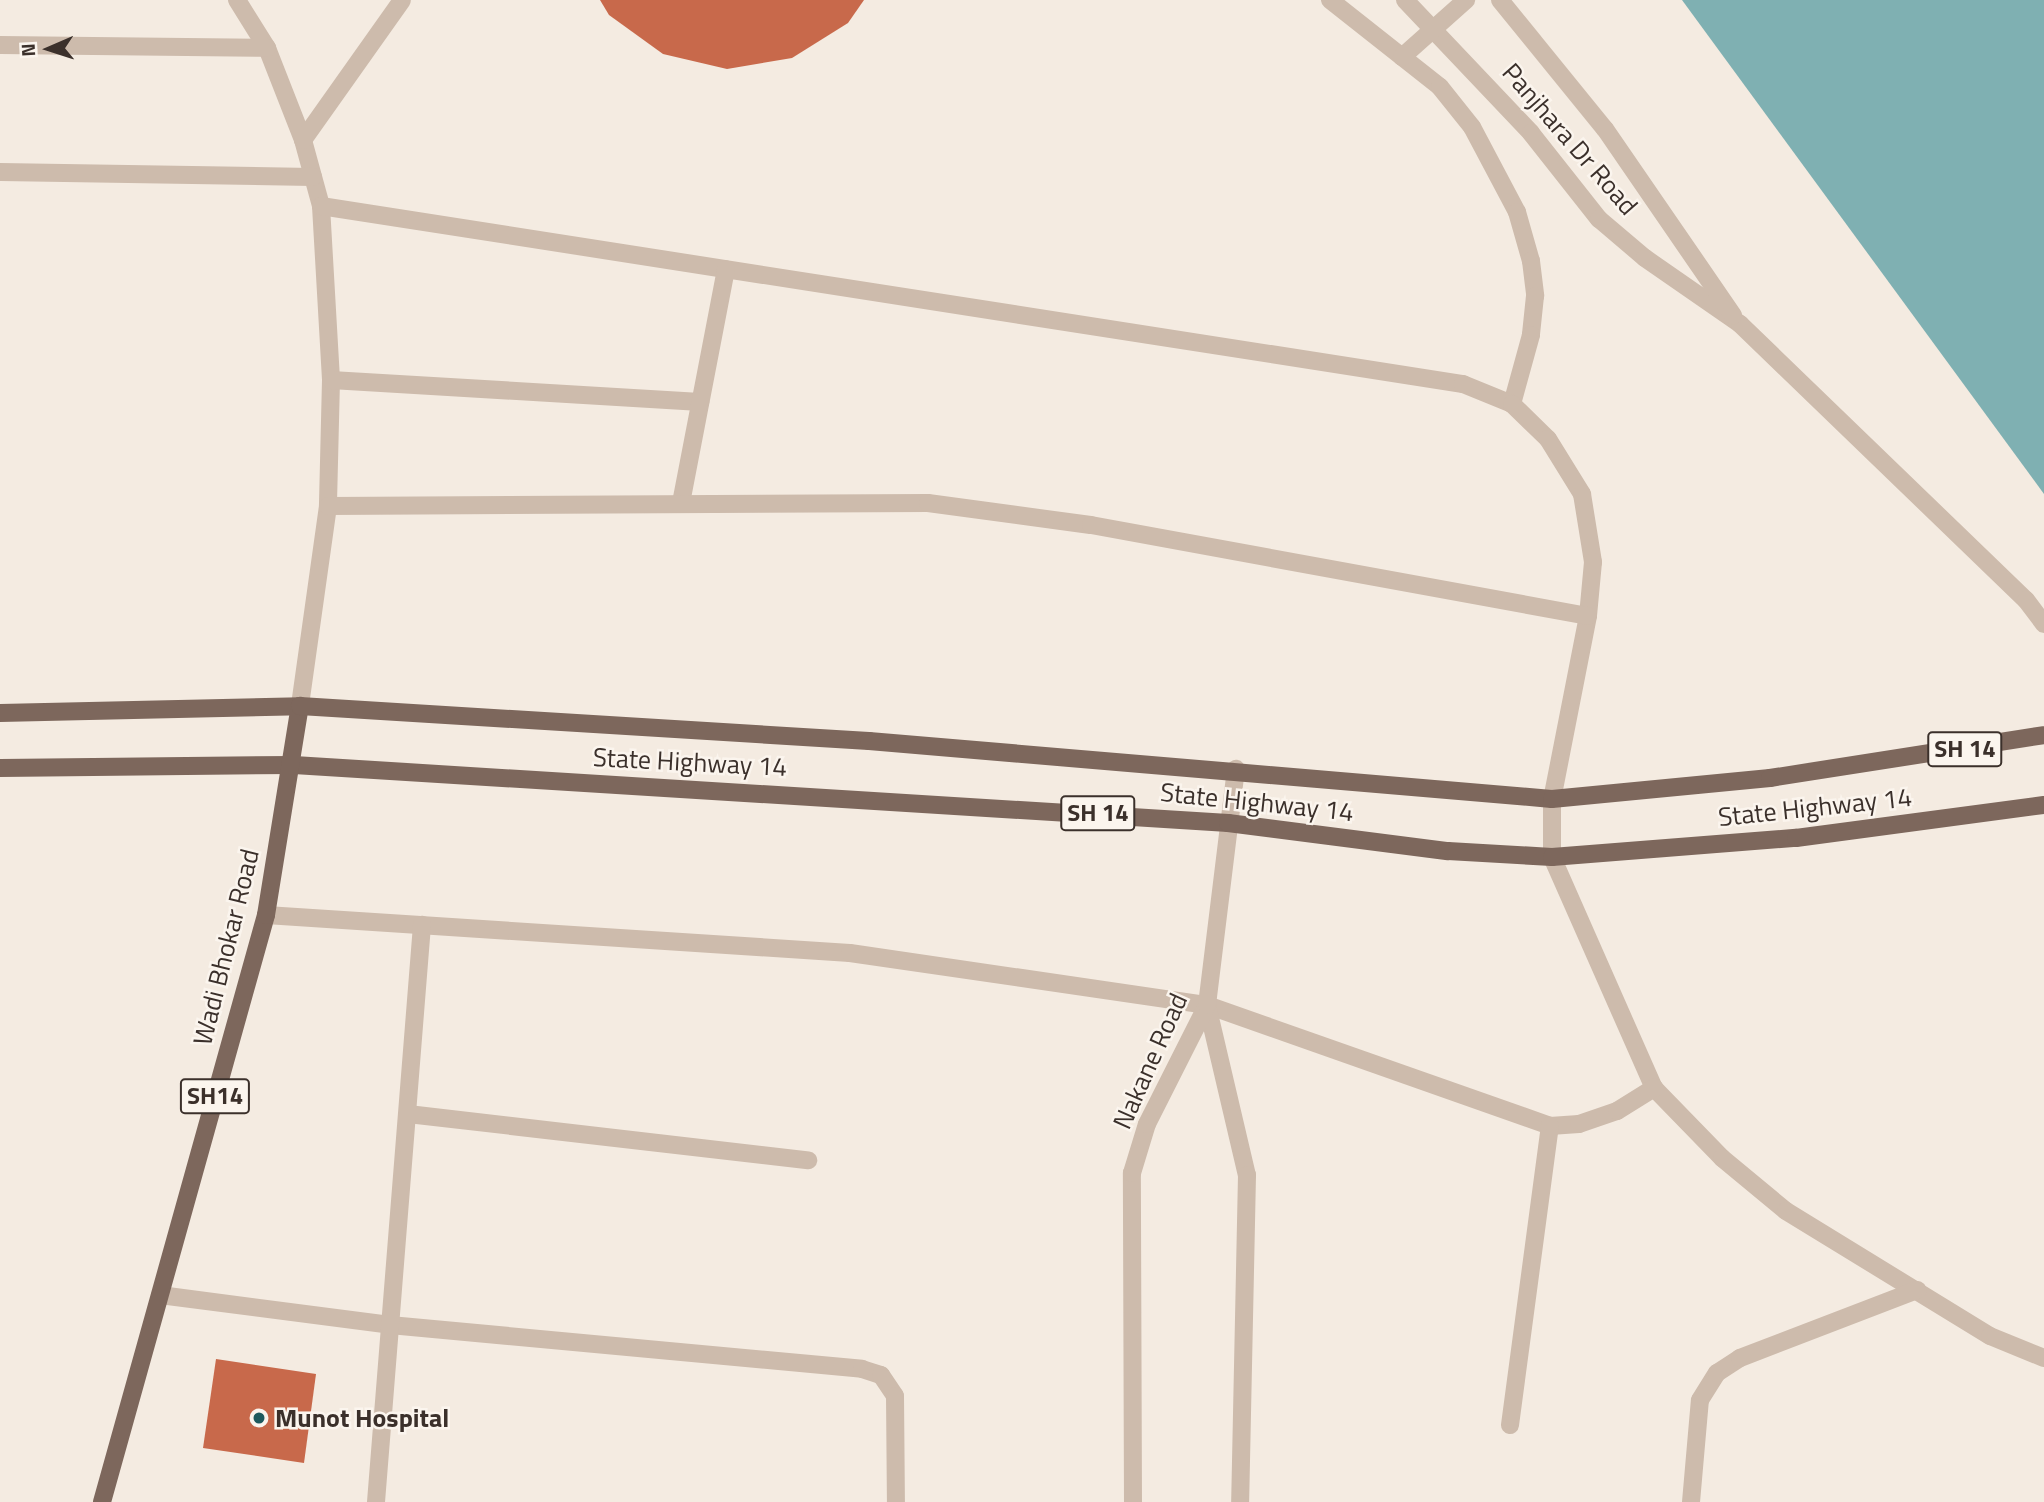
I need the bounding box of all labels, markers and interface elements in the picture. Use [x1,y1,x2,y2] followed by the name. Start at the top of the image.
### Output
[14,14,84,84] north arrow
[13,43,42,57] text: N
[1496,57,1644,221] street label: Panjhara Dr Road
[1926,728,2004,770] road number: SH 14
[592,741,788,783] street label: State Highway 14
[1159,776,1355,828] street label: State Highway 14
[1717,781,1913,833] street label: State Highway 14
[1060,792,1136,834] road number: SH 14
[187,846,265,1048] street label: Wadi Bhokar Road
[1106,988,1194,1134] street label: Nakane Road
[178,1076,252,1116] road number: SH14
[275,1402,449,1434] place label: Munot Hospital
[249,1408,269,1428] marker: Munot Hospital

